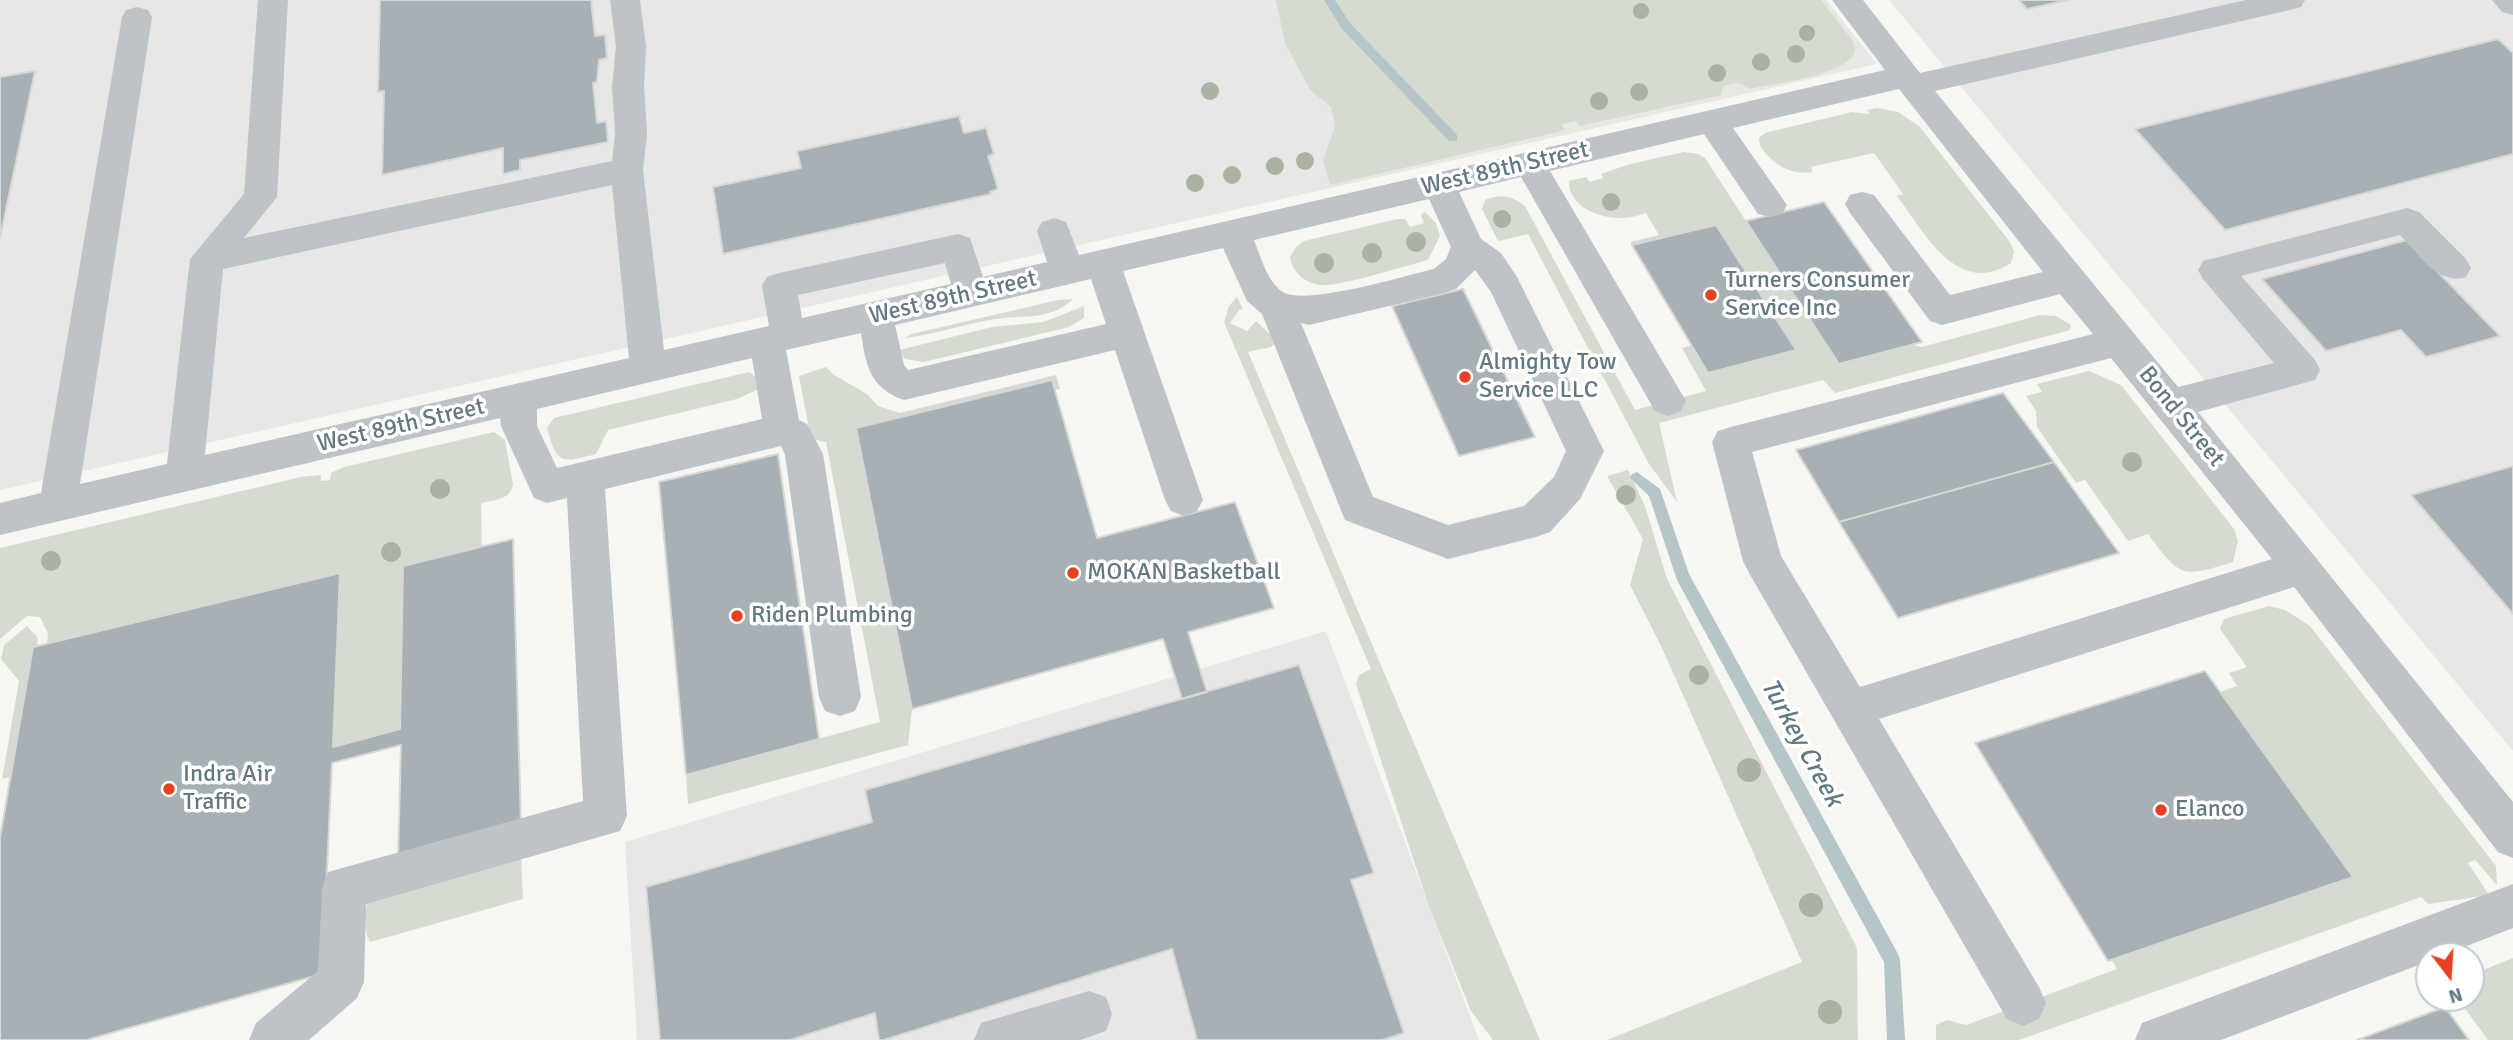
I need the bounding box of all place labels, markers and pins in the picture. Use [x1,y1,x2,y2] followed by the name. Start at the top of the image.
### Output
[1725,267,1910,323] place label: Turners Consumer Service Inc
[1703,287,1719,303] marker: Turners Consumer Service Inc
[1479,349,1616,405] place label: Almighty Tow Service LLC
[1457,369,1473,385] marker: Almighty Tow Service LLC
[1087,559,1281,587] place label: MOKAN Basketball
[1065,565,1081,581] marker: MOKAN Basketball
[751,602,913,630] place label: Riden Plumbing
[729,608,745,624] marker: Riden Plumbing
[183,761,272,817] place label: Indra Air Traffic
[161,781,177,797] marker: Indra Air Traffic
[2175,796,2245,824] place label: Elanco
[2153,802,2169,818] marker: Elanco

